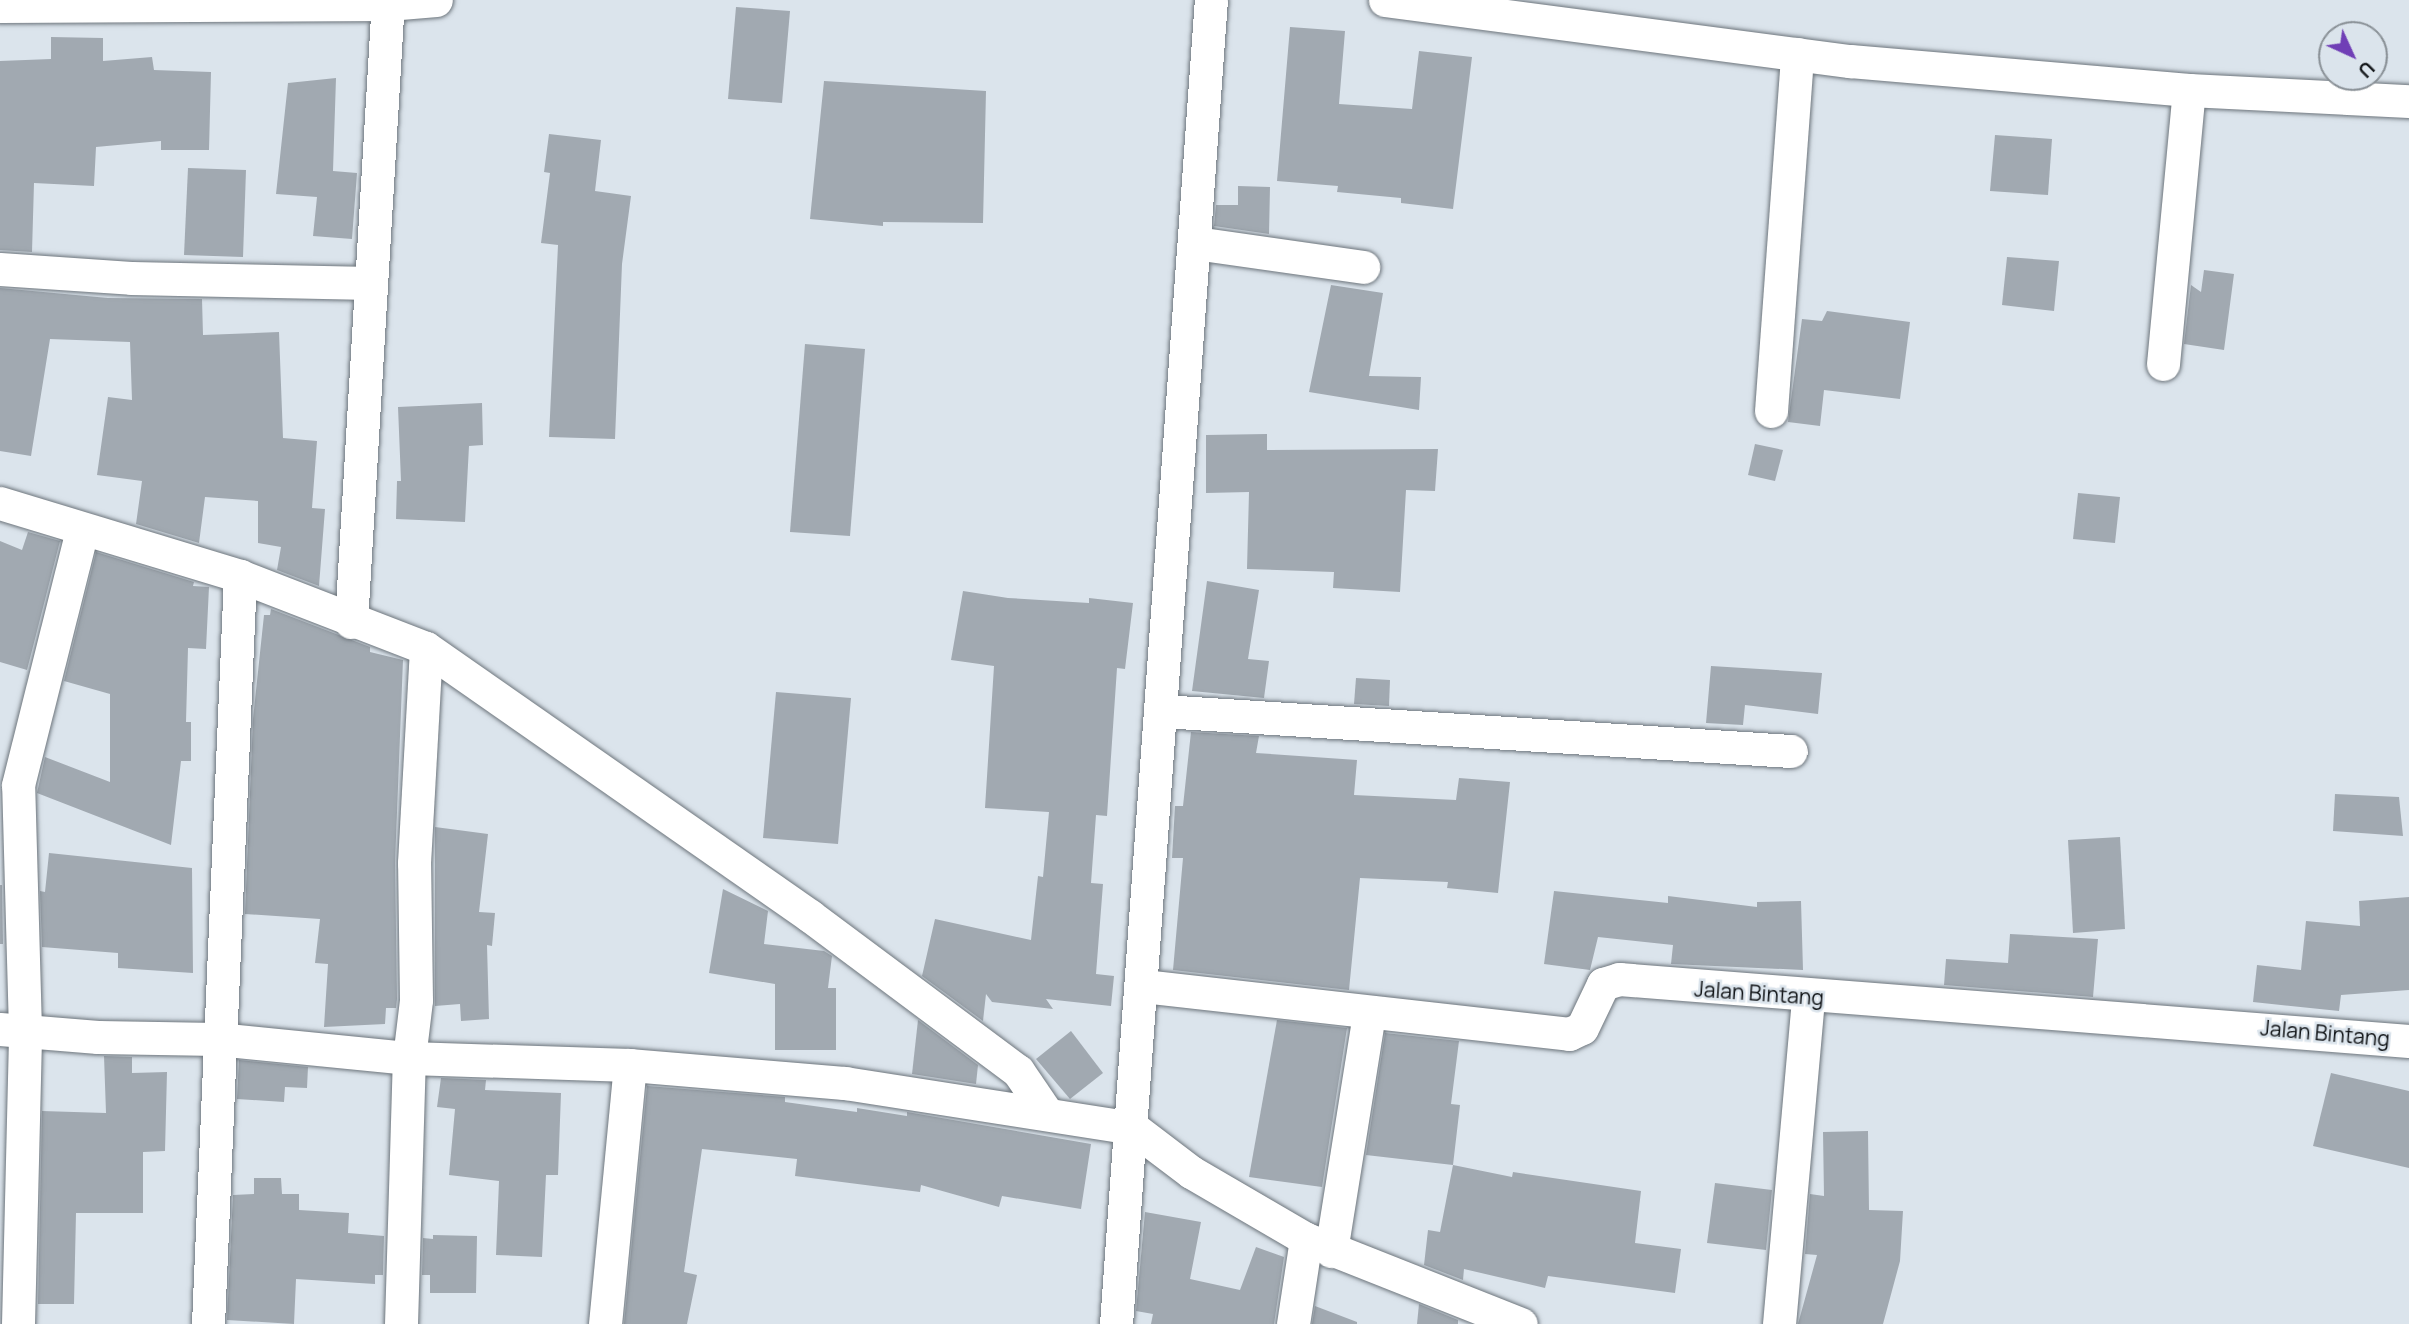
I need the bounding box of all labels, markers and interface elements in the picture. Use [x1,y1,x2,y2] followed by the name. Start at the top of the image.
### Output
[2318,21,2388,91] north arrow
[2352,55,2380,83] text: U
[1693,976,1825,1010] street label: Jalan Bintang
[2259,1015,2391,1051] street label: Jalan Bintang

